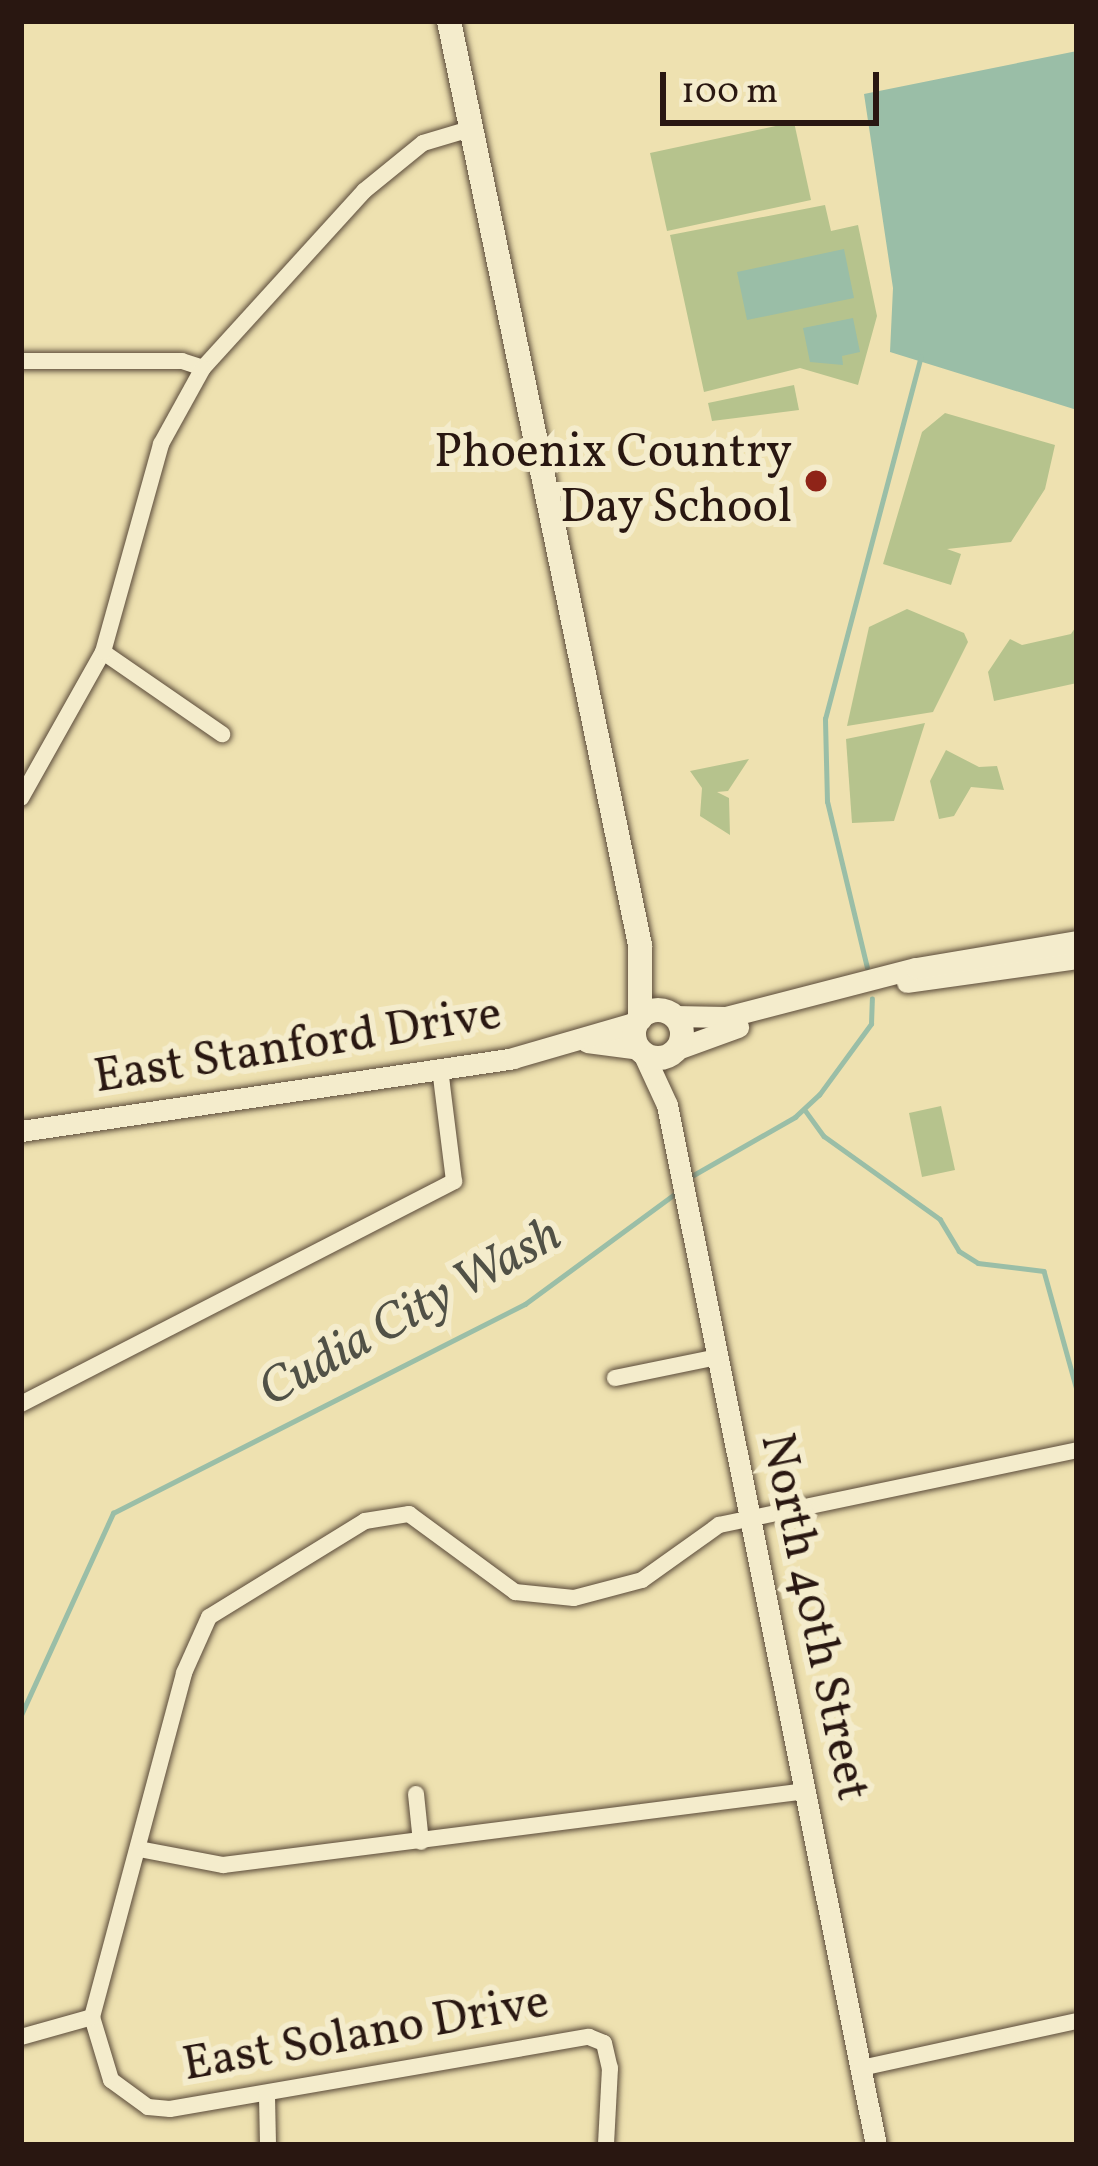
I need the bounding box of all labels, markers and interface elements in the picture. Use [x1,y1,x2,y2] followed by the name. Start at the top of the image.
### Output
[666,48,885,122] scale bar
[681,68,778,118] text: 100 m
[434,424,792,537] place label: Phoenix Country Day School
[803,468,829,494] marker: Phoenix Country Day School
[90,986,506,1108] street label: East Stanford Drive
[249,1206,573,1422] water label: Cudia City Wash
[746,1428,880,1806] street label: North 40th Street
[179,1974,553,2096] street label: East Solano Drive

